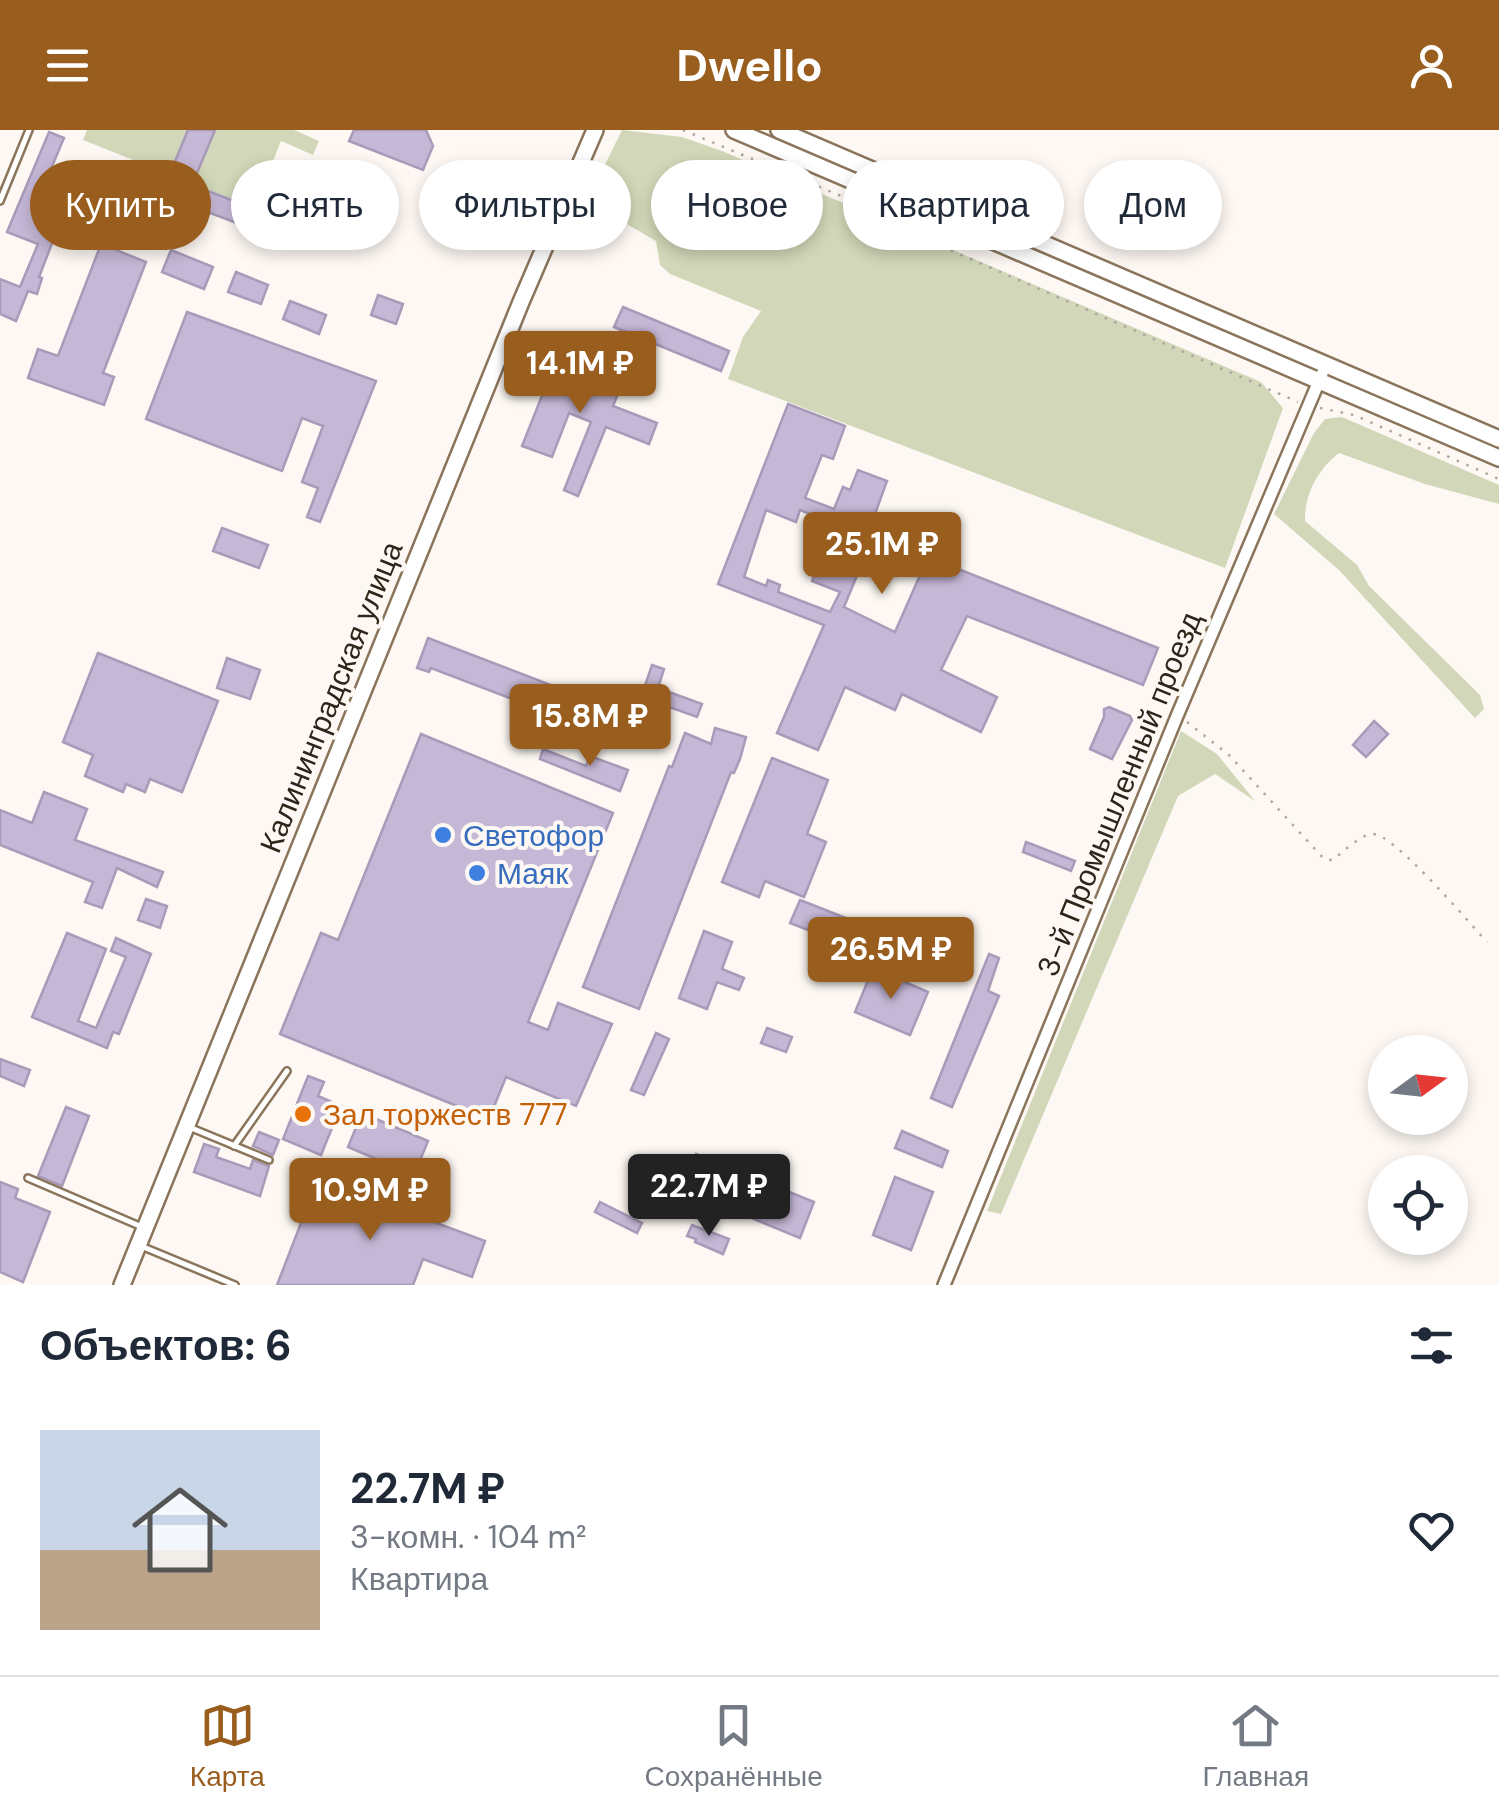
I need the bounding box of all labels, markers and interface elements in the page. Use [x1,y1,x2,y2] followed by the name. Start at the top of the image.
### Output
[676,36,823,95] text: Dwello
[40,38,95,93] icon: menu
[1404,38,1459,93] icon: person
[30,160,211,250] chip: Купить
[231,160,399,250] chip: Снять
[419,160,631,250] chip: Фильтры
[651,160,823,250] chip: Новое
[843,160,1064,250] chip: Квартира
[1084,160,1222,250] chip: Дом
[488,331,672,416] pin: 14.1M ₽
[526,342,634,384] text: 14.1M ₽
[790,512,974,597] pin: 25.1M ₽
[825,523,939,565] text: 25.1M ₽
[251,535,411,858] street label: Калининградская улица
[1028,606,1210,982] street label: 3-й Промышленный проезд
[498,684,682,769] pin: 15.8M ₽
[532,695,648,737] text: 15.8M ₽
[463,816,604,855] place label: Светофор
[432,824,454,846] marker: Светофор
[497,854,569,893] place label: Маяк
[466,862,488,884] marker: Маяк
[799,917,983,1002] pin: 26.5M ₽
[830,928,952,970] text: 26.5M ₽
[1368,1035,1468,1135] north arrow
[1368,1035,1468,1255] map controls
[323,1095,568,1134] place label: Зал торжеств 777
[292,1103,314,1125] marker: Зал торжеств 777
[617,1154,801,1239] pin: 22.7M ₽
[1368,1155,1468,1255] button: locate
[278,1158,462,1243] pin: 10.9M ₽
[650,1165,768,1207] text: 22.7M ₽
[311,1169,429,1211] text: 10.9M ₽
[40,1318,292,1373] text: Объектов: 6
[1404,1318,1459,1373] icon: filters
[350,1461,505,1516] text: 22.7M ₽
[120,1470,240,1590] icon: home
[1404,1503,1459,1558] icon: heart
[350,1516,587,1558] text: 3-комн. · 104 m²
[350,1558,488,1600] text: Квартира
[190,1698,265,1795] tab: Карта
[645,1698,823,1795] tab: Сохранённые
[1203,1698,1309,1795] tab: Главная

